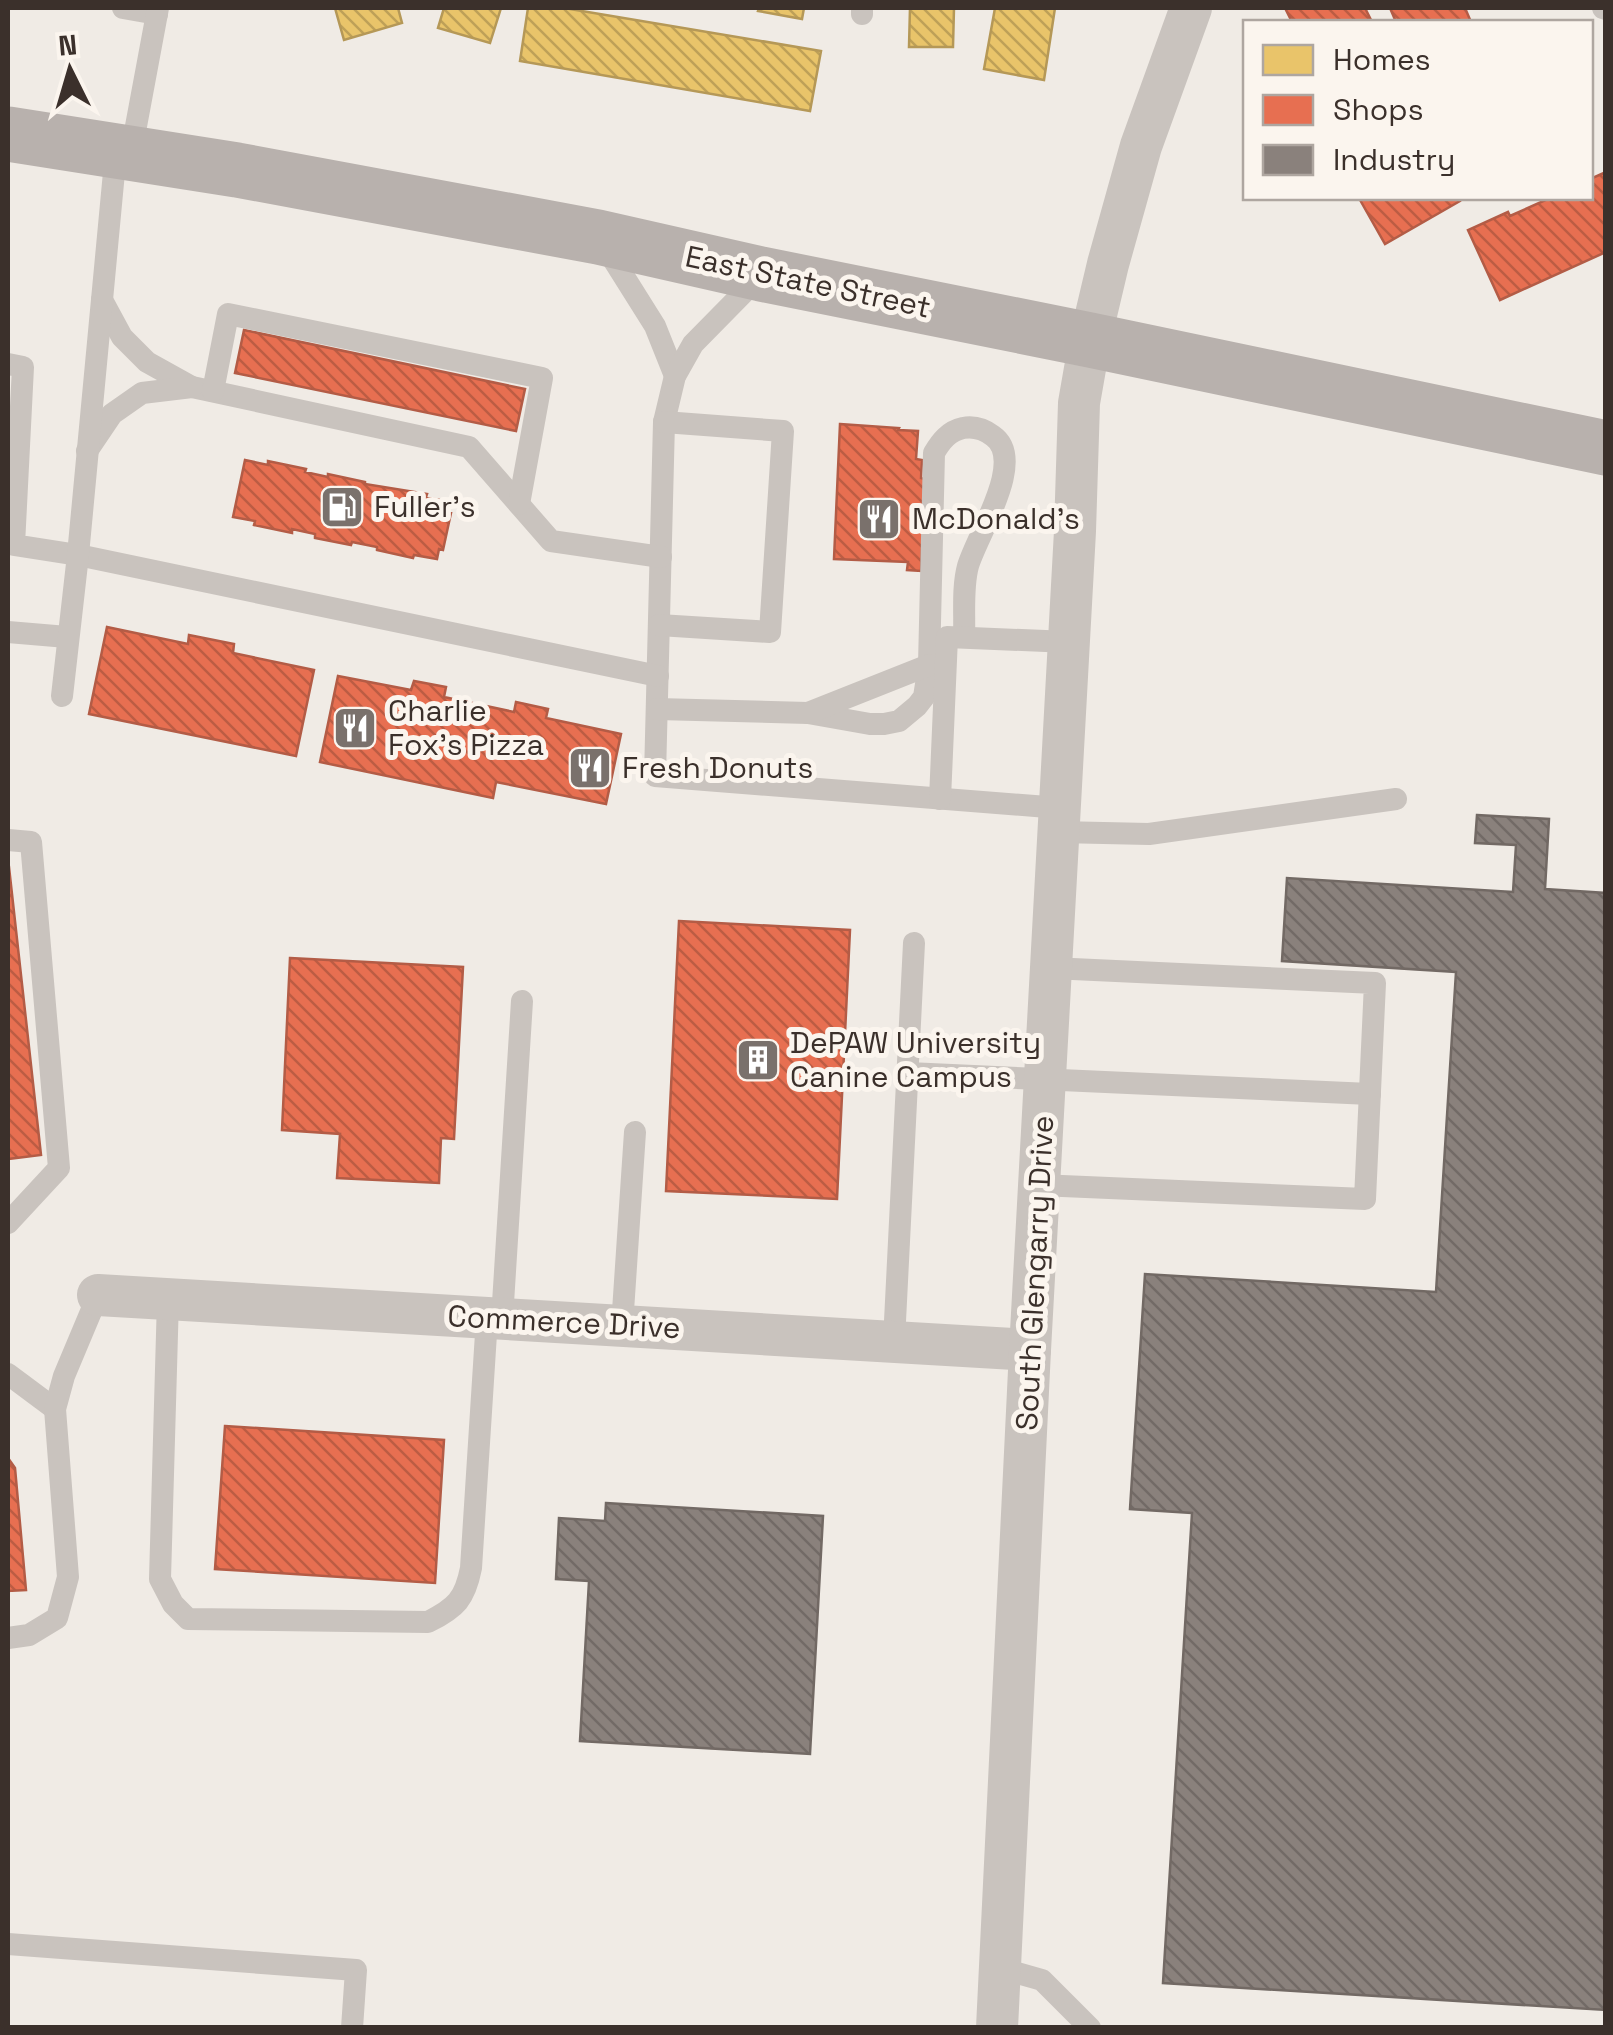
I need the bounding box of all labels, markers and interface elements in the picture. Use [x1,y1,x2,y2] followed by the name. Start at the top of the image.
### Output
[20,20,120,120] north arrow
[1243,20,1593,200] legend
[57,26,79,64] text: N
[1333,40,1431,79] text: Homes
[1333,90,1423,129] text: Shops
[1333,140,1455,179] text: Industry
[682,236,934,327] street label: East State Street
[319,484,365,530] fuel station icon: Fuller's
[374,487,476,526] place label: Fuller's
[856,496,902,542] restaurant icon: McDonald's
[912,499,1080,538] place label: McDonald's
[388,691,544,764] place label: Charlie Fox's Pizza
[332,705,378,751] restaurant icon: Charlie Fox's Pizza
[567,745,613,791] restaurant icon: Fresh Donuts
[622,748,813,787] place label: Fresh Donuts
[790,1023,1041,1096] place label: DePAW University Canine Campus
[735,1037,781,1083] building icon: DePAW University Canine Campus
[1007,1114,1062,1432] street label: South Glengarry Drive
[447,1296,681,1347] street label: Commerce Drive

